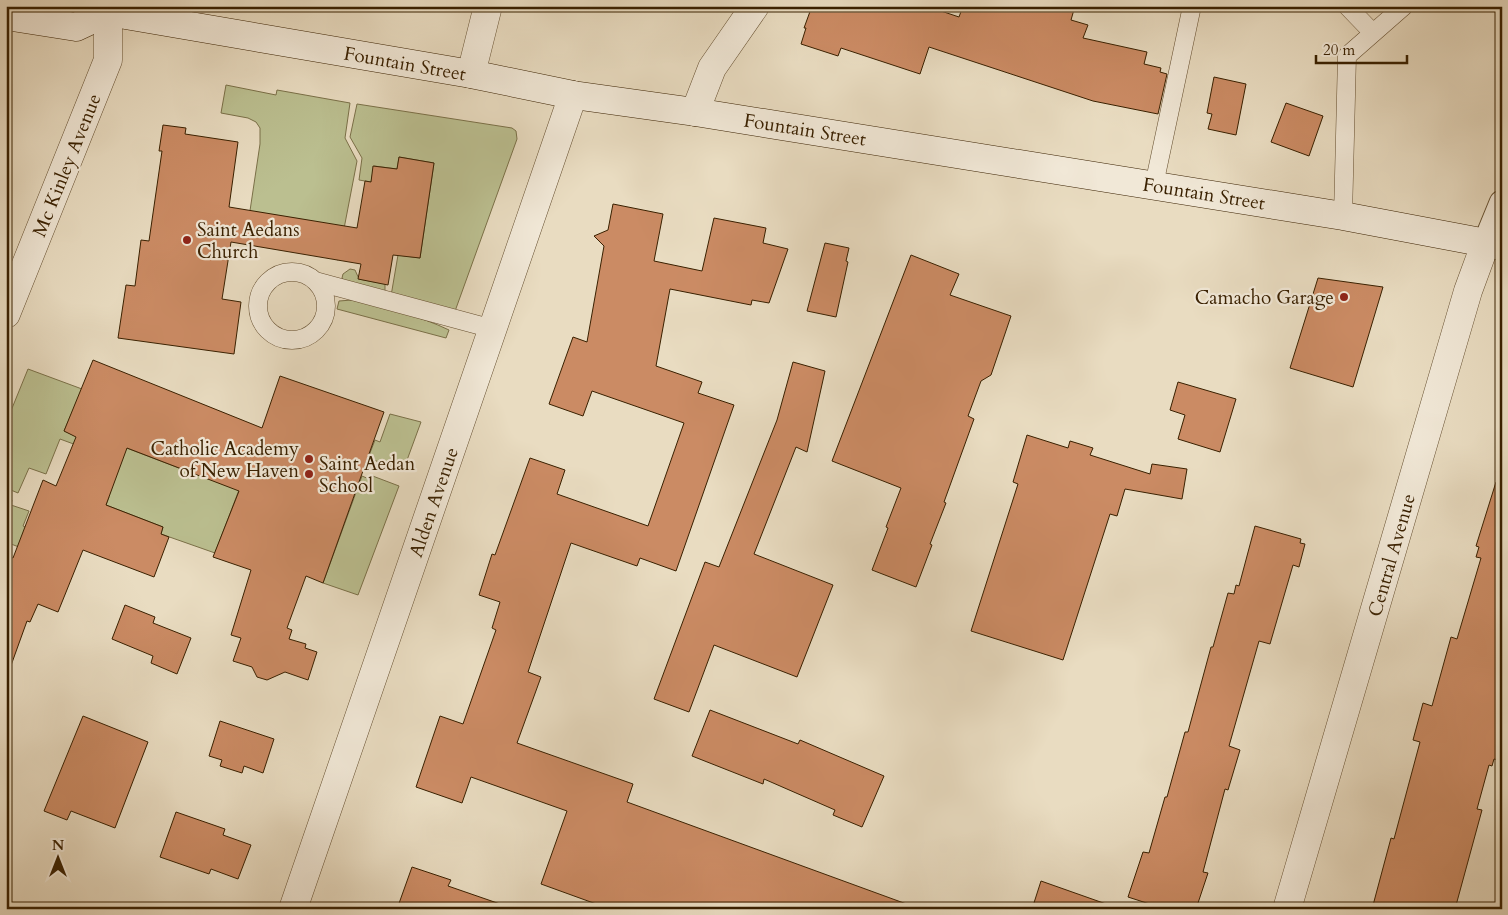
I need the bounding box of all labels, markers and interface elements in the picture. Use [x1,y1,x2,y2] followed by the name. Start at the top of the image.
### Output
[1316,32,1407,64] scale bar
[342,40,468,88] street label: Fountain Street
[1323,40,1355,60] text: 20 m
[26,90,107,241] street label: Mc Kinley Avenue
[742,107,868,152] street label: Fountain Street
[1141,171,1267,216] street label: Fountain Street
[197,217,300,265] place label: Saint Aedans Church
[181,234,193,246] marker: Saint Aedans Church
[1195,285,1334,311] place label: Camacho Garage
[1338,291,1350,303] marker: Camacho Garage
[150,436,299,484] place label: Catholic Academy of New Haven
[403,444,465,561] street label: Alden Avenue
[319,451,415,499] place label: Saint Aedan School
[303,453,315,465] marker: Catholic Academy of New Haven
[303,468,315,480] marker: Saint Aedan School
[1362,491,1422,620] street label: Central Avenue
[32,832,82,882] north arrow
[52,836,64,855] text: N

